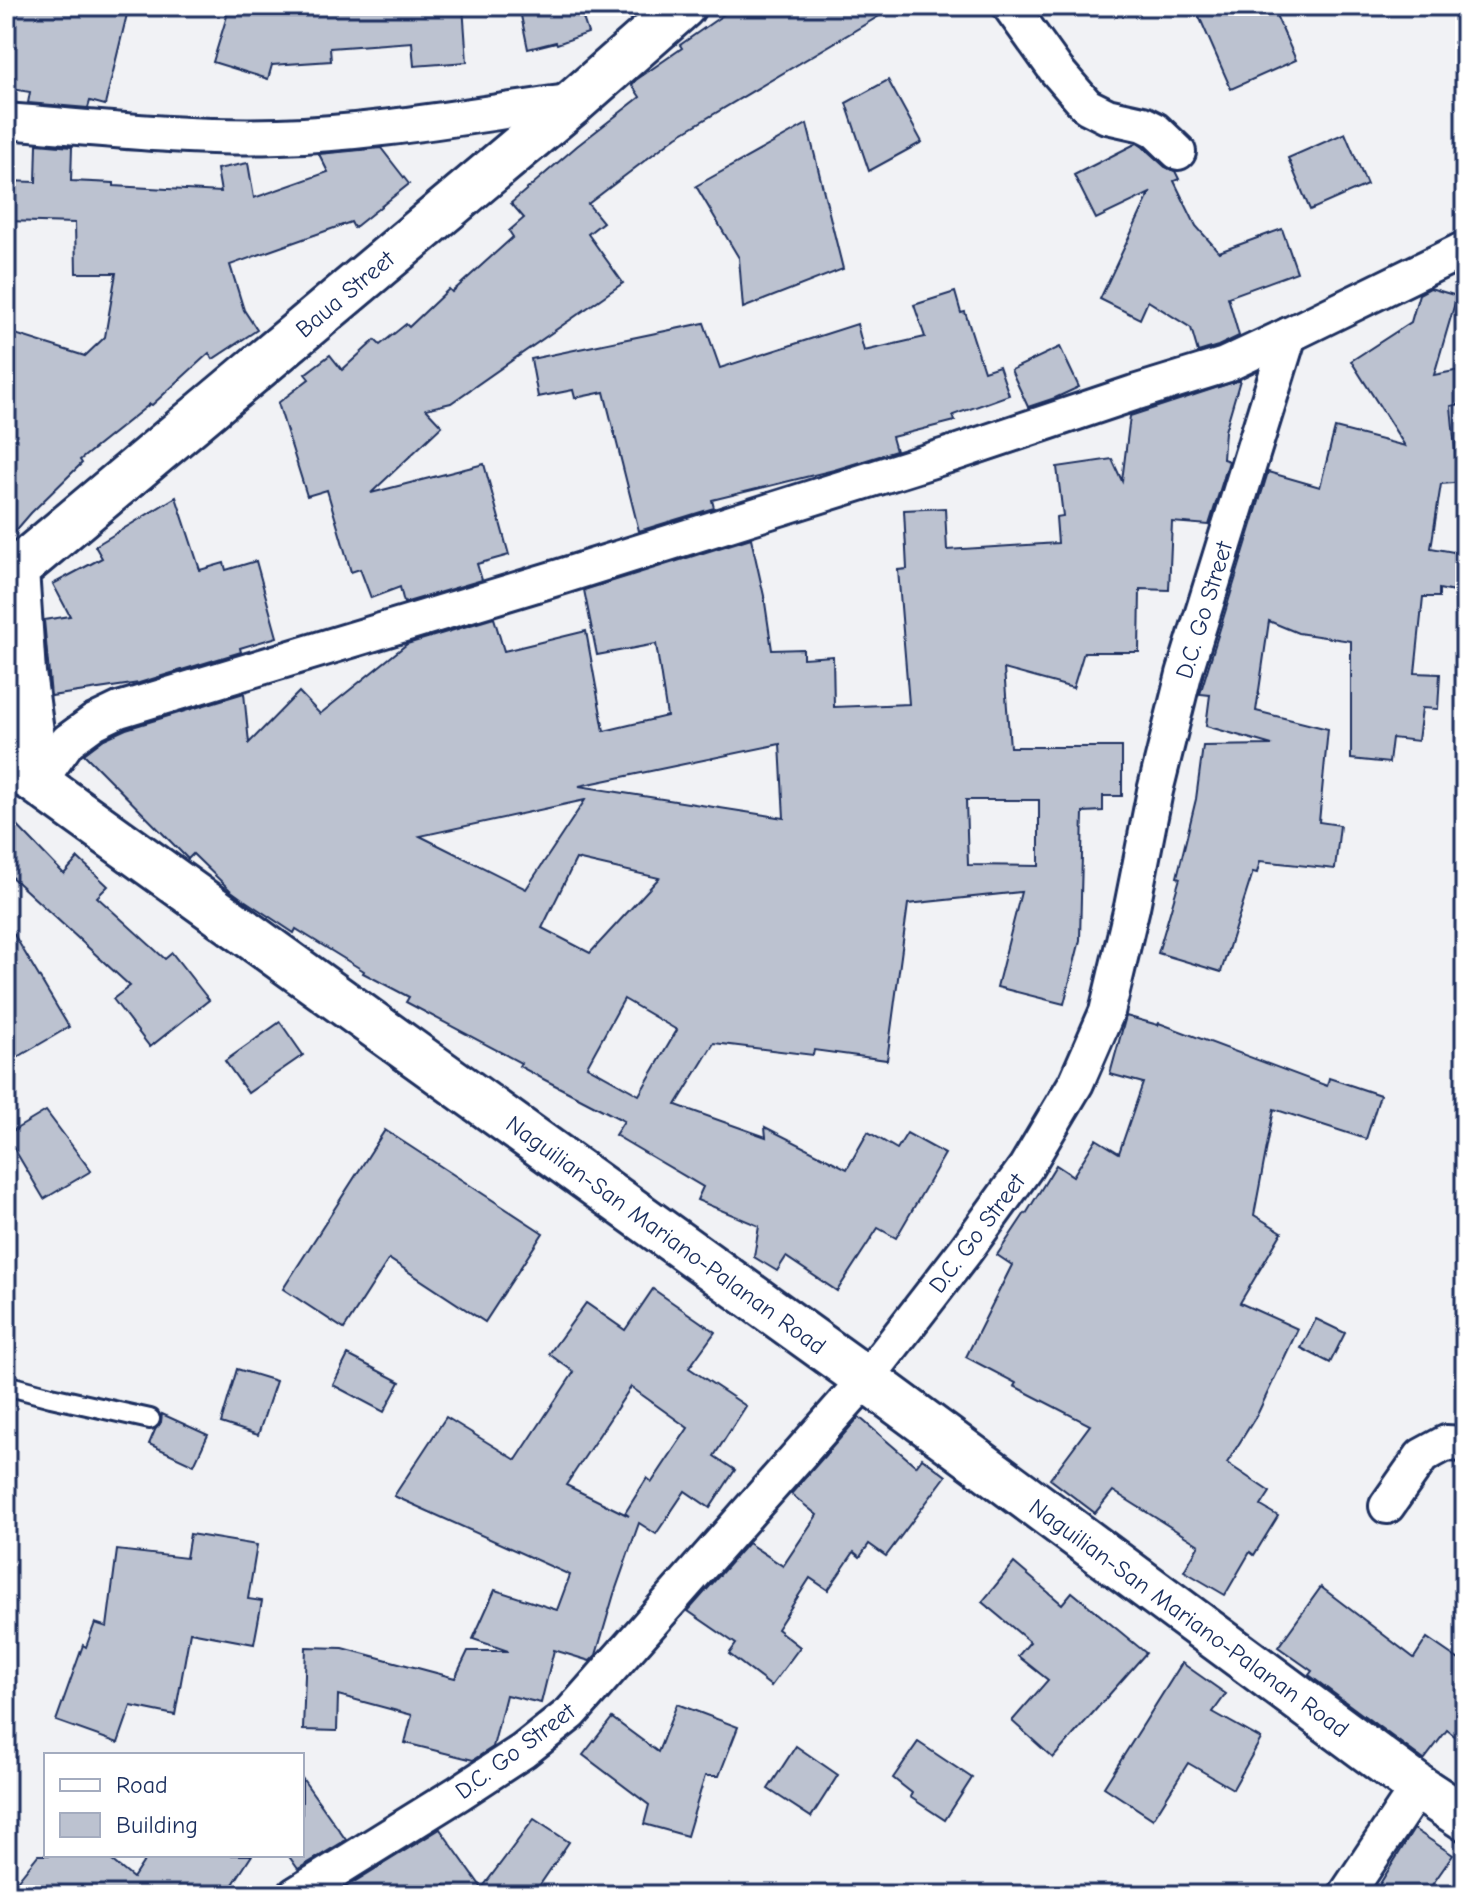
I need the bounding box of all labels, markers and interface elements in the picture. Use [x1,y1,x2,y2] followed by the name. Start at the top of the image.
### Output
[290,244,401,343] street label: Baua Street
[1170,537,1239,682] street label: D.C. Go Street
[501,1110,831,1360] street label: Naguilian-San Mariano-Palanan Road
[923,1167,1032,1298] street label: D.C. Go Street
[1024,1493,1354,1743] street label: Naguilian-San Mariano-Palanan Road
[450,1696,581,1805] street label: D.C. Go Street
[44,1753,304,1857] legend
[116,1771,168,1799] text: Road
[116,1811,198,1839] text: Building

